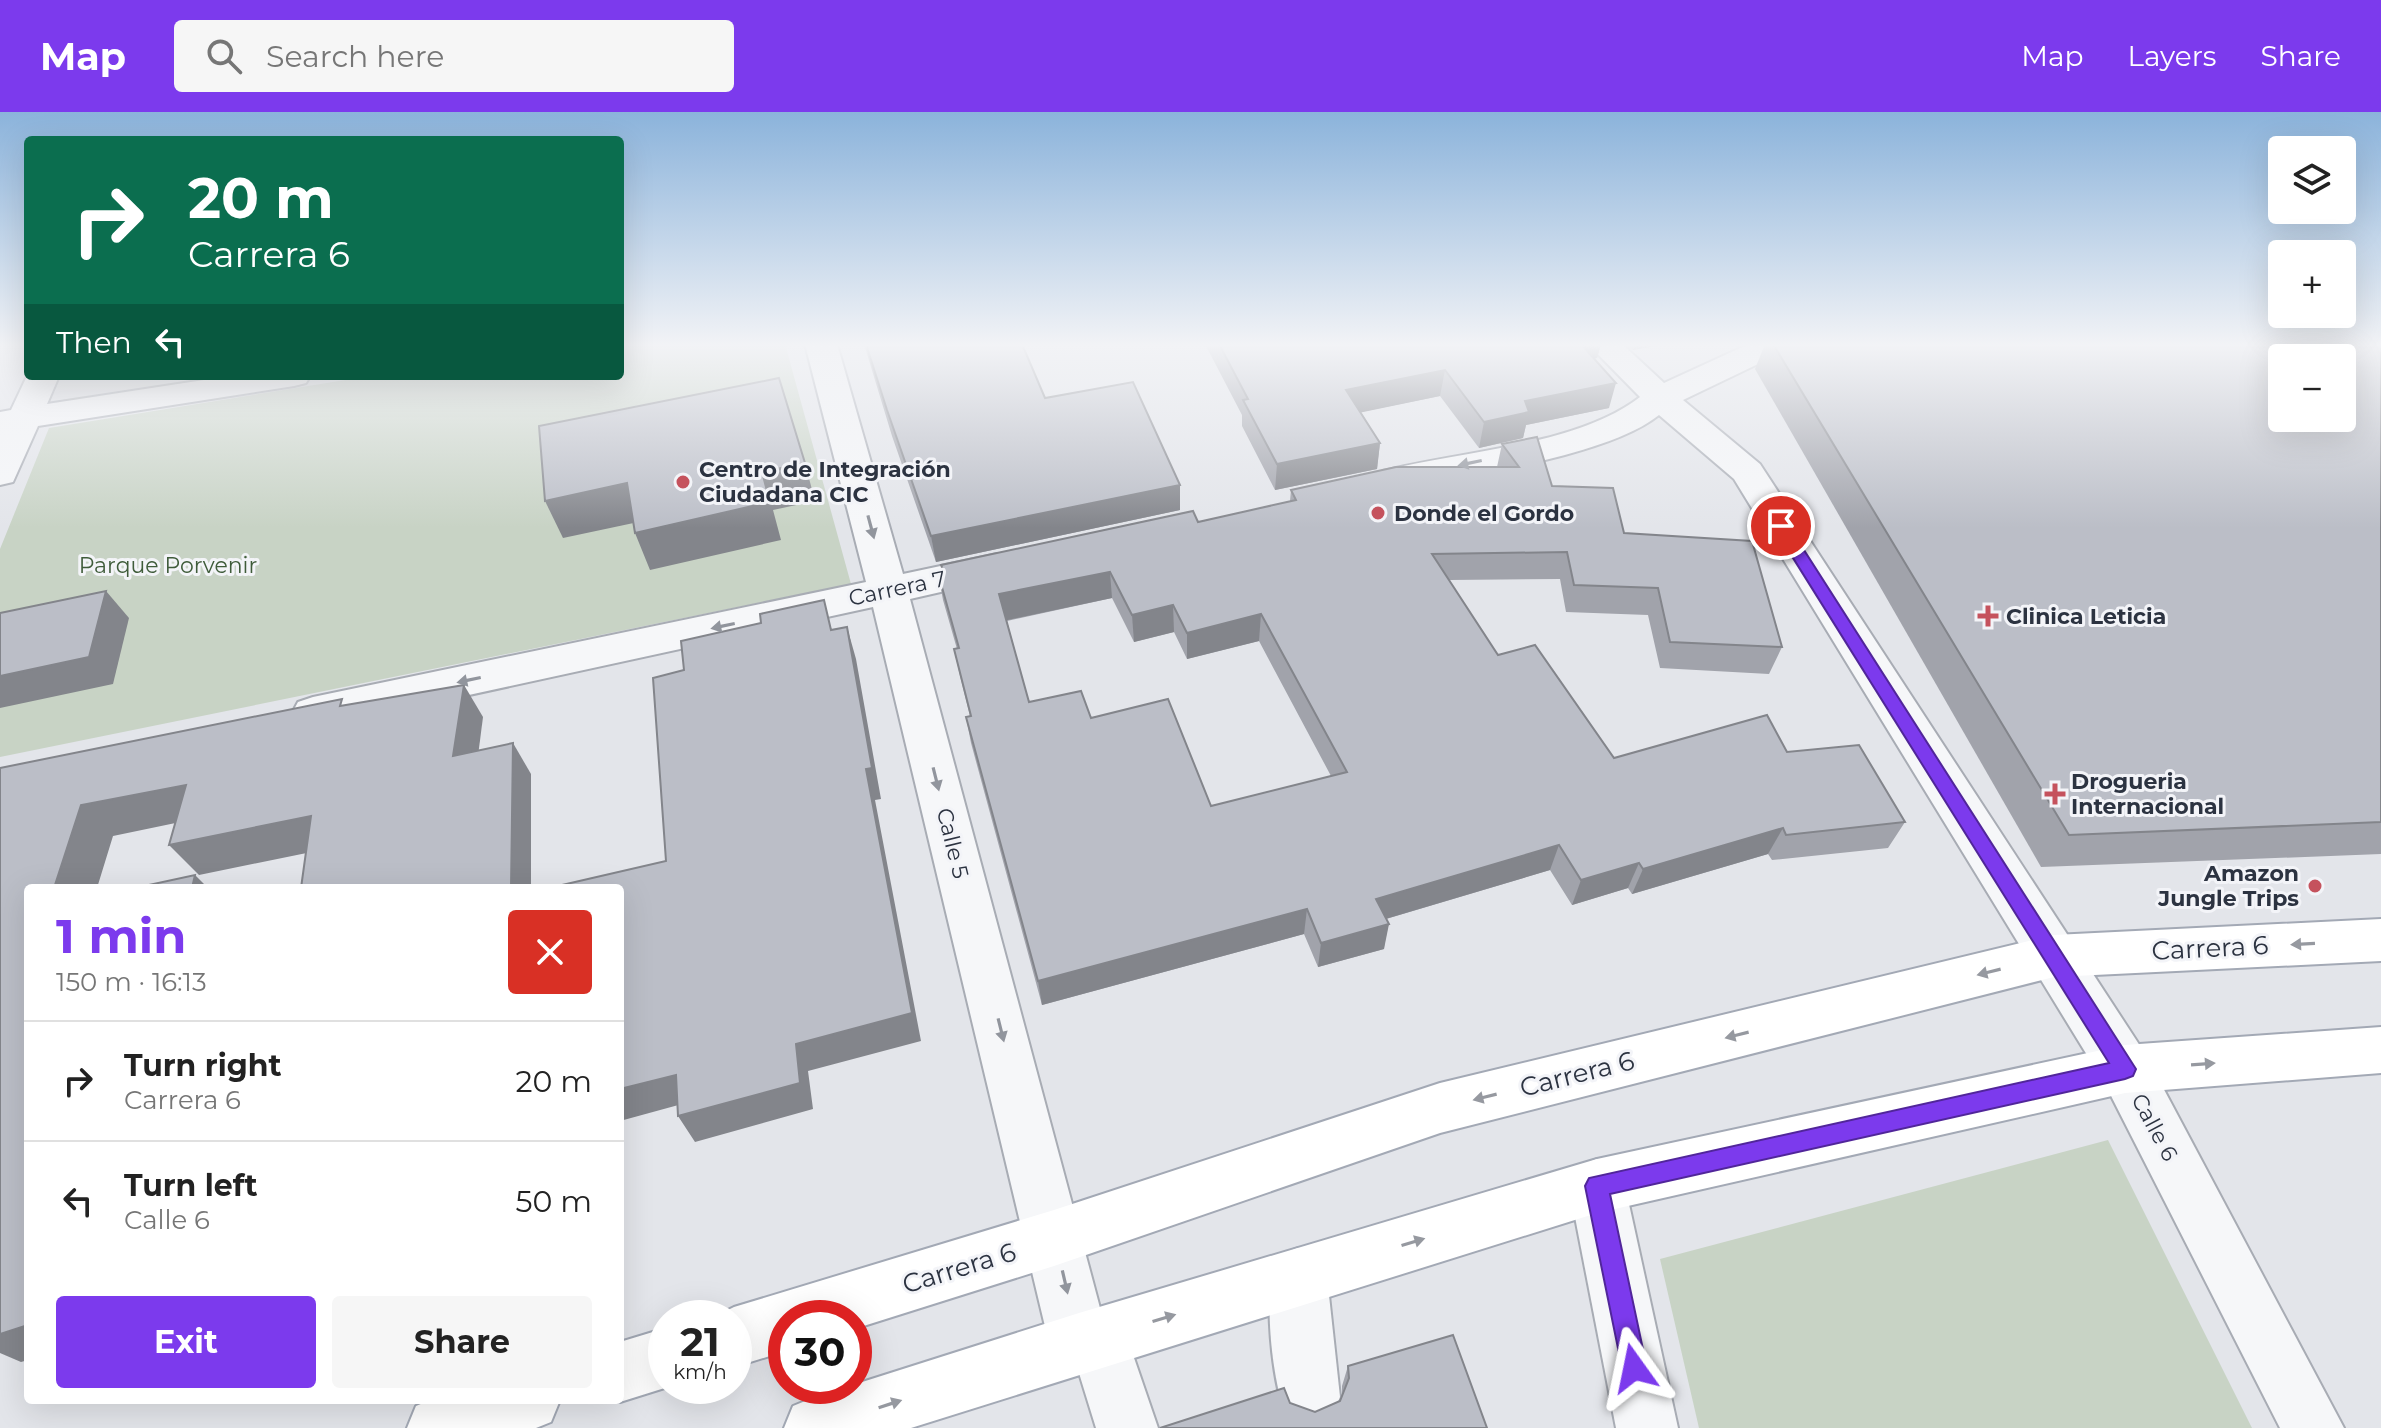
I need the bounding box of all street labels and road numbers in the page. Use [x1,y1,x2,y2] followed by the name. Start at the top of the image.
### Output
[846,565,948,612] street label: Carrera 7
[931,805,974,881] street label: Calle 5
[2151,929,2269,967] street label: Carrera 6
[1516,1044,1638,1104] street label: Carrera 6
[2126,1089,2184,1166] street label: Calle 6
[898,1236,1020,1300] street label: Carrera 6

